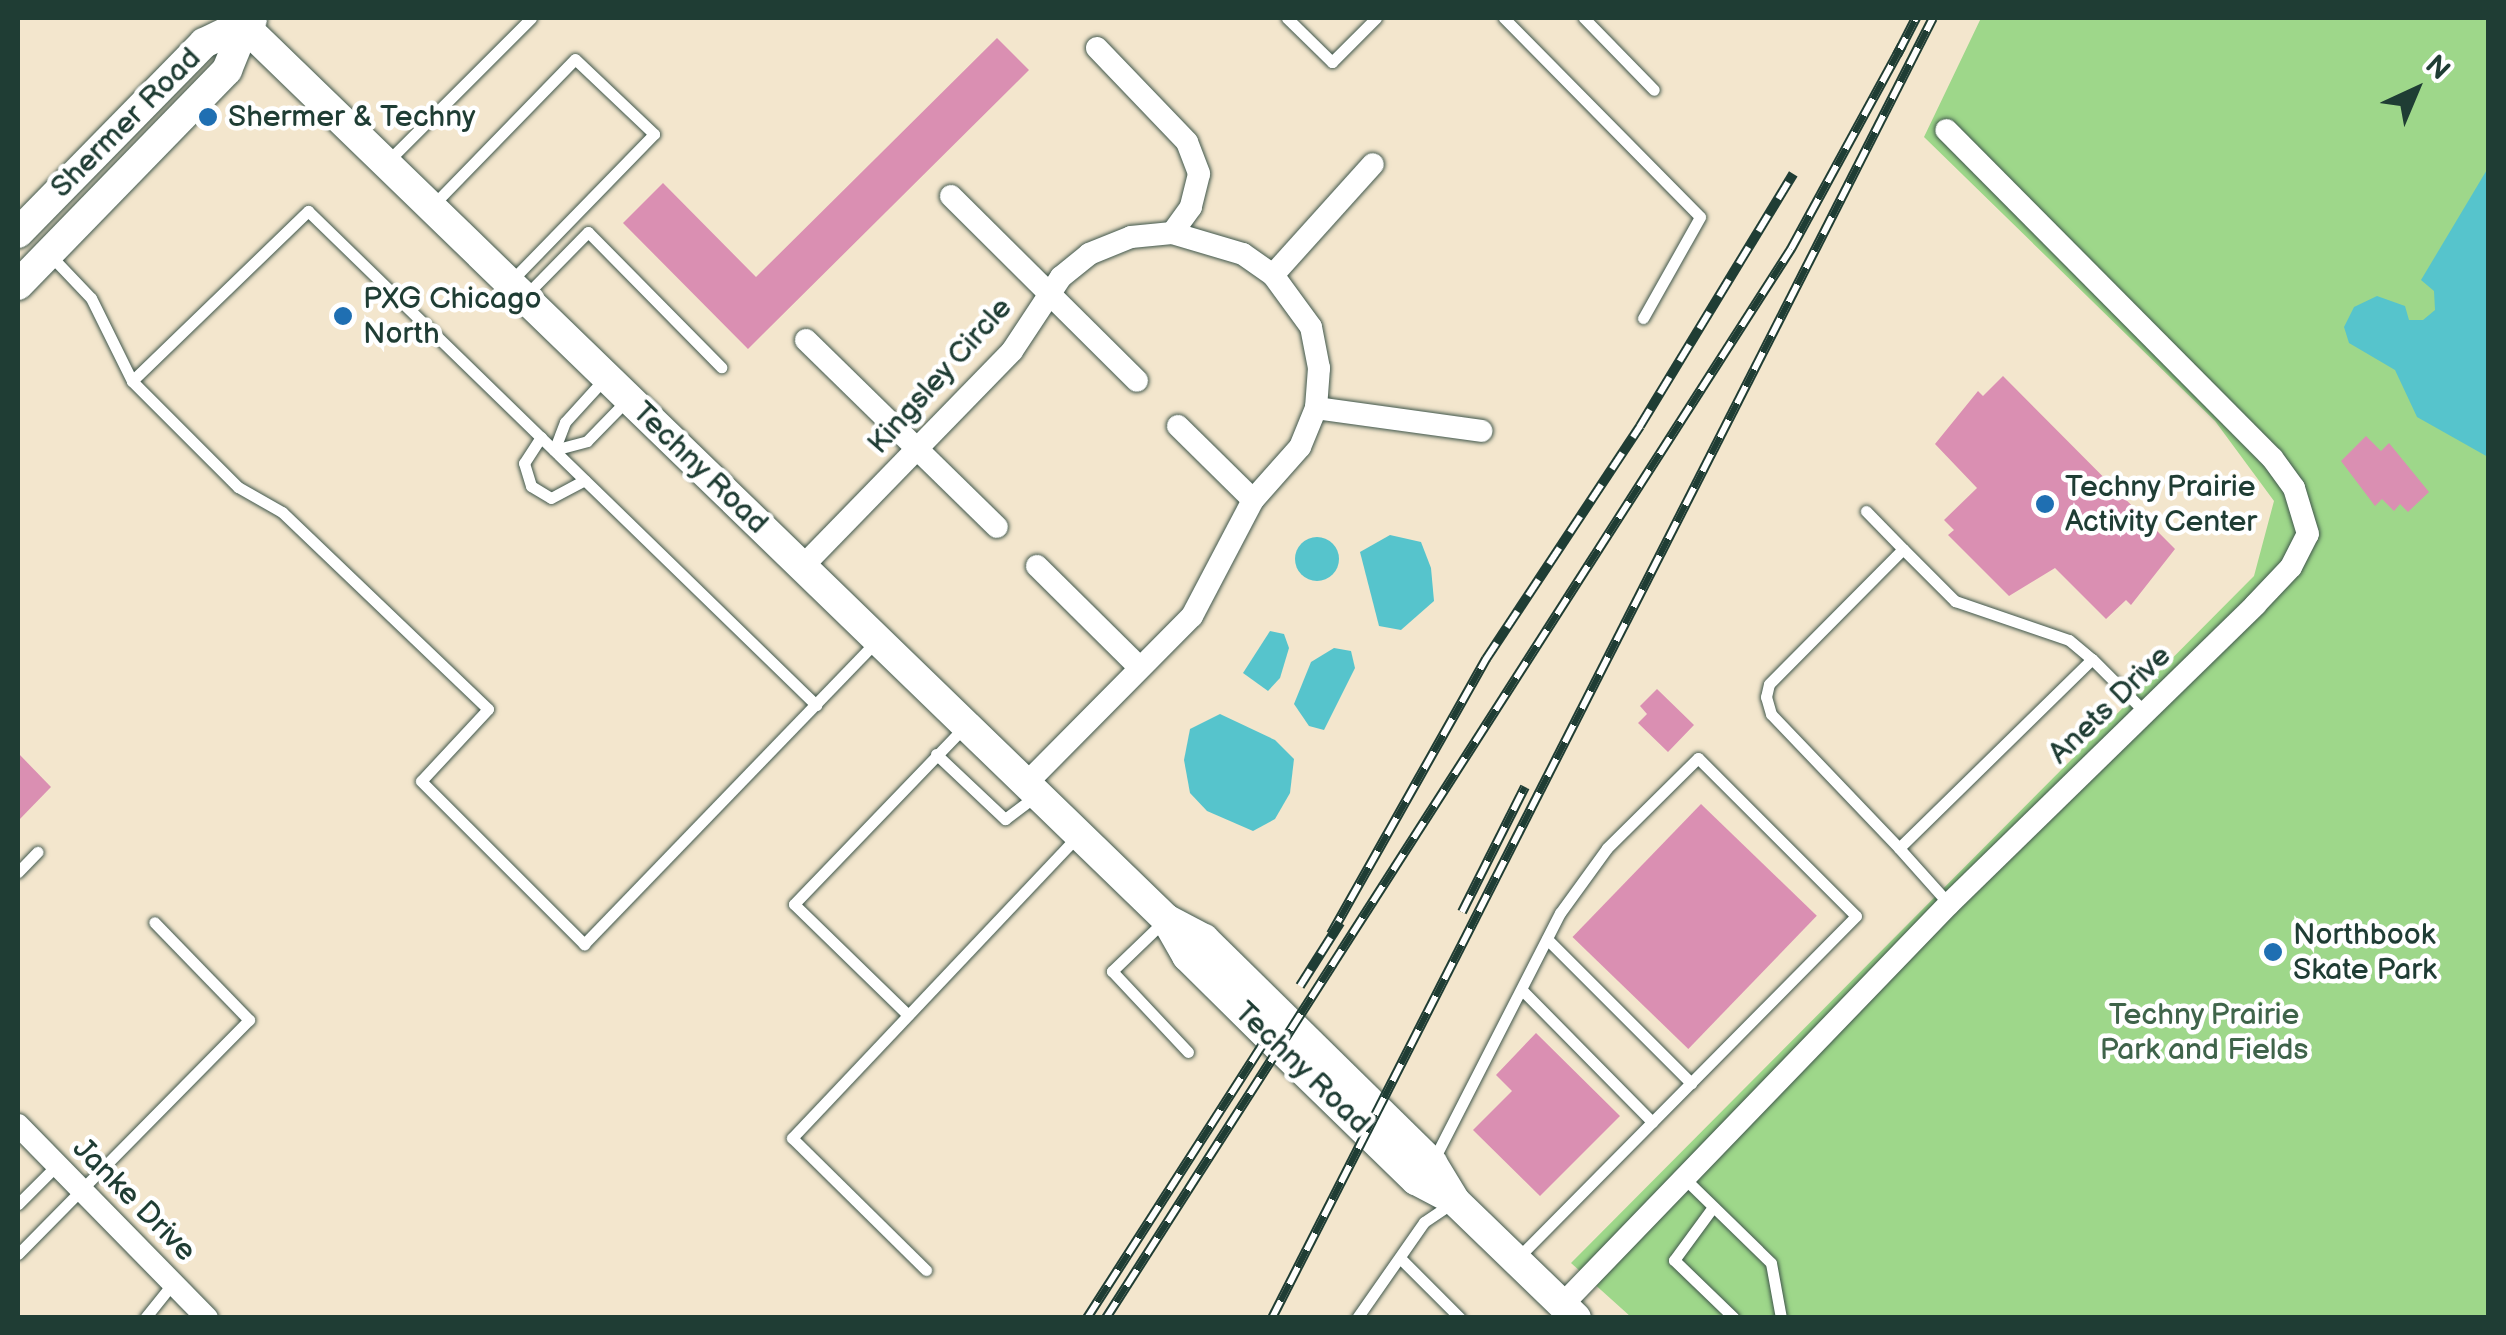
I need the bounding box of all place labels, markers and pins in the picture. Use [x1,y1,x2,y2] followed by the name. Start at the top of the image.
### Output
[228,99,477,135] place label: Shermer & Techny
[197,106,219,128] marker: Shermer & Techny
[363,281,541,352] place label: PXG Chicago North
[332,305,354,327] marker: PXG Chicago North
[2065,469,2259,540] place label: Techny Prairie Activity Center
[2034,493,2056,515] marker: Techny Prairie Activity Center
[2293,917,2437,988] place label: Northbook Skate Park
[2262,941,2284,963] marker: Northbook Skate Park

